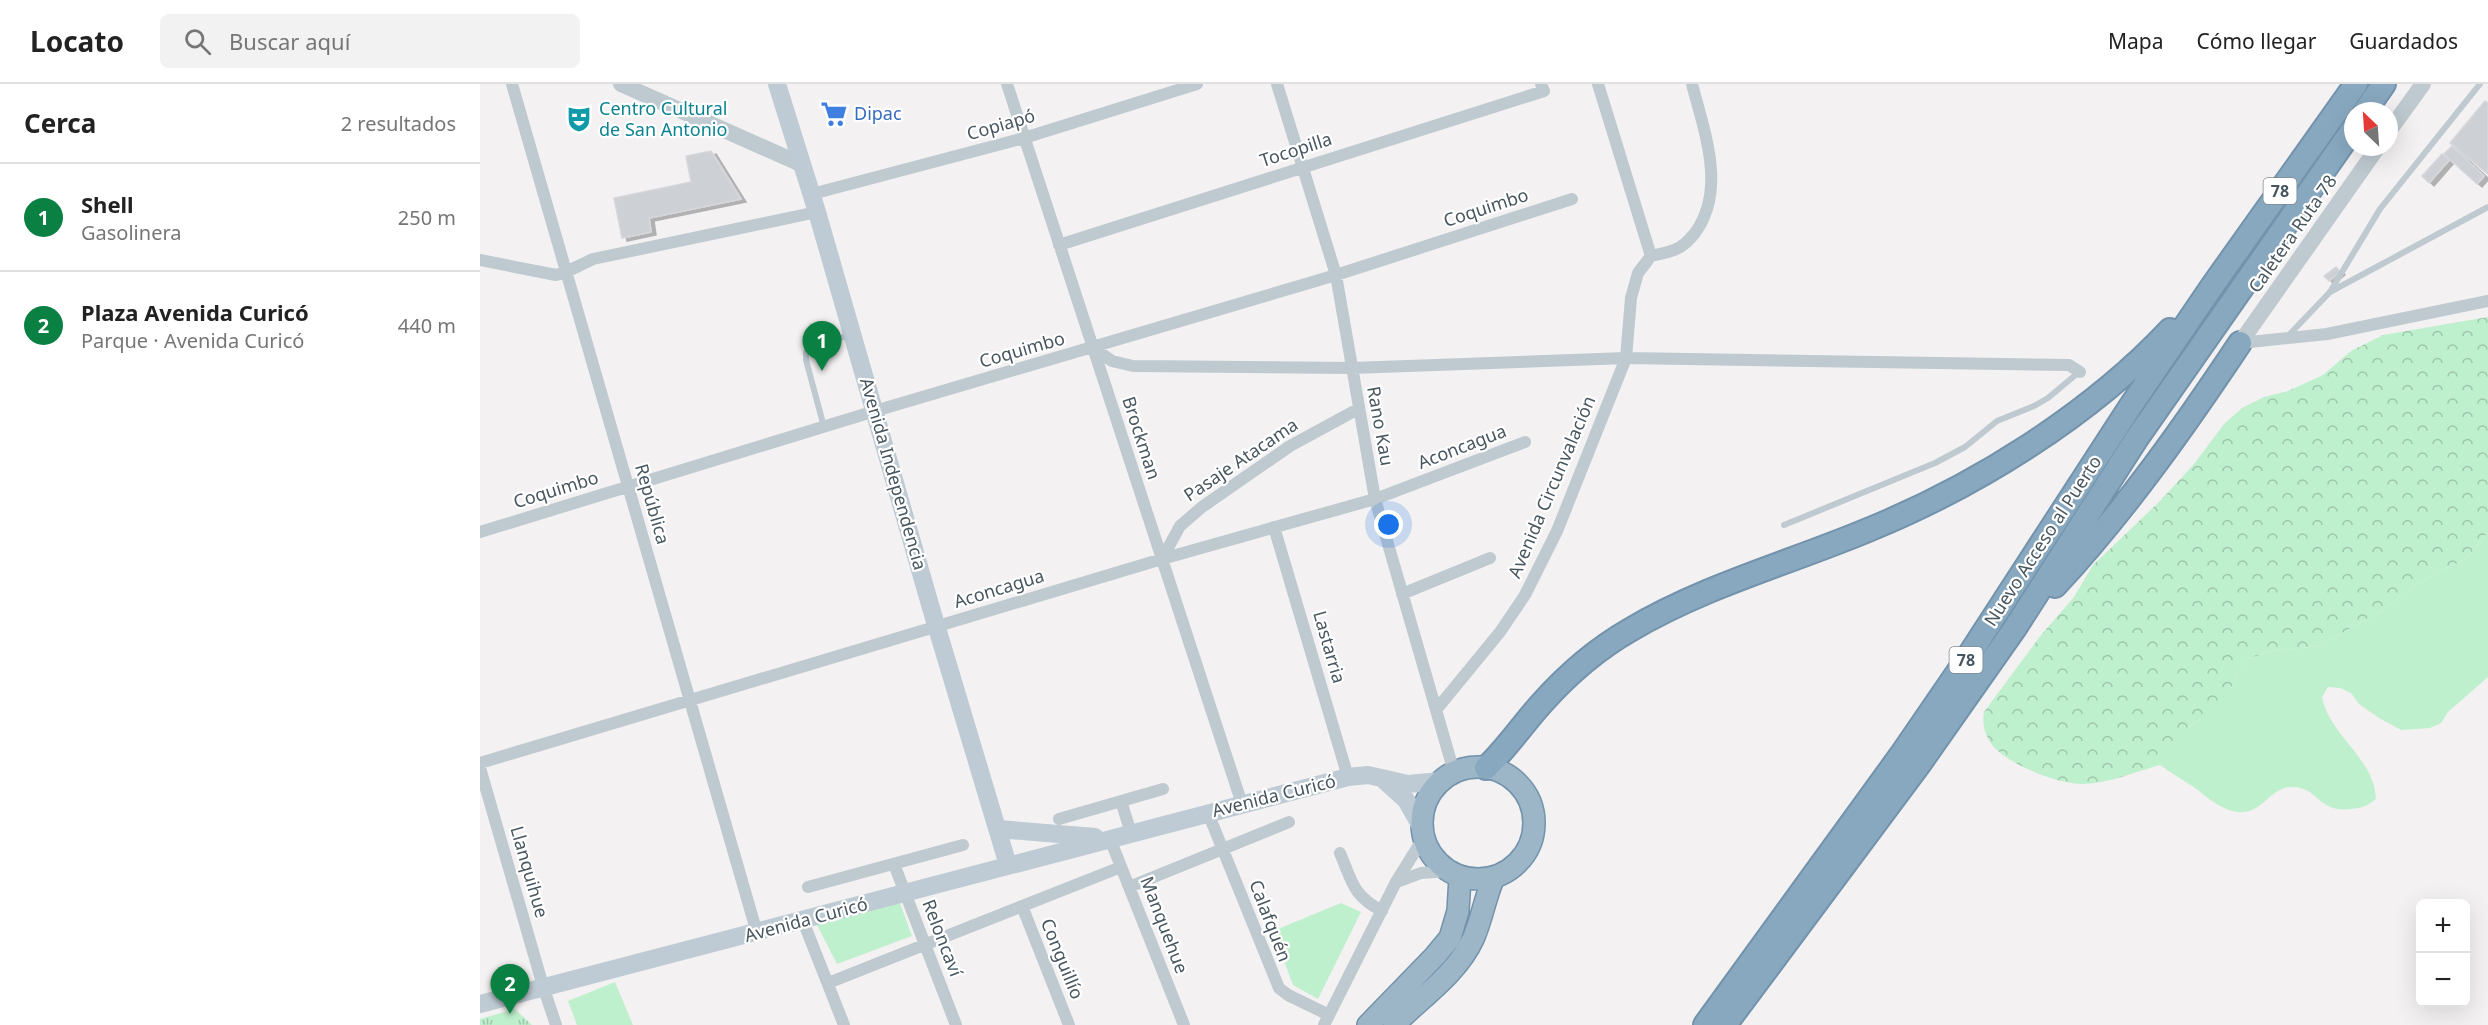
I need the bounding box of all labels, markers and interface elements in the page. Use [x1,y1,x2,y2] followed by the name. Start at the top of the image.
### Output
[160,14,580,68] search box
[30,22,124,60] text: Locato
[181,25,214,58] icon: search
[229,26,350,56] text: Buscar aquí
[2108,27,2163,55] text: Mapa
[2196,27,2316,55] text: Cómo llegar
[2349,27,2458,55] text: Guardados
[599,96,727,141] place label: Centro Cultural de San Antonio
[819,99,849,129] supermarket icon: Dipac
[854,101,902,125] place label: Dipac
[2344,102,2398,156] north arrow
[964,103,1038,145] street label: Copiapó
[564,104,594,134] theatre icon: Centro Cultural de San Antonio
[24,105,96,141] text: Cerca
[341,110,456,137] text: 2 resultados
[1257,126,1335,172] street label: Tocopilla
[2242,170,2342,297] street label: Caletera Ruta 78
[2264,178,2296,204] road number: 78
[1440,182,1531,232] street label: Coquimbo
[81,189,134,219] text: Shell
[38,204,49,231] text: 1
[398,204,456,231] text: 250 m
[81,219,182,246] text: Gasolinera
[81,297,309,327] text: Plaza Avenida Curicó
[38,312,49,339] text: 2
[398,312,456,339] text: 440 m
[802,322,842,371] pin: 1
[976,325,1067,373] street label: Coquimbo
[81,327,304,354] text: Parque · Avenida Curicó
[855,375,933,573] street label: Avenida Independencia
[1362,384,1400,467] street label: Rano Kau
[1502,392,1600,581] street label: Avenida Circunvalación
[1117,393,1167,482] street label: Brockman
[1179,412,1302,506] street label: Pasaje Atacama
[1414,418,1509,474] street label: Aconcagua
[1978,451,2106,630] street label: Nuevo Acceso al Puerto
[630,461,676,547] street label: República
[510,465,601,513] street label: Coquimbo
[1374,510,1403,539] your location
[951,563,1047,613] street label: Aconcagua
[1308,608,1352,686] street label: Lastarria
[1950,647,1982,673] road number: 78
[1209,768,1338,822] street label: Avenida Curicó
[505,823,555,920] street label: Llanquihue
[1135,873,1194,977] street label: Manquehue
[1244,876,1298,965] street label: Calafquén
[742,891,870,947] street label: Avenida Curicó
[917,896,969,980] street label: Reloncaví
[2416,899,2470,1007] map controls
[2416,899,2470,953] button: +
[1036,915,1090,1003] street label: Conguillío
[2416,953,2470,1007] button: −
[490,964,530,1014] pin: 2

